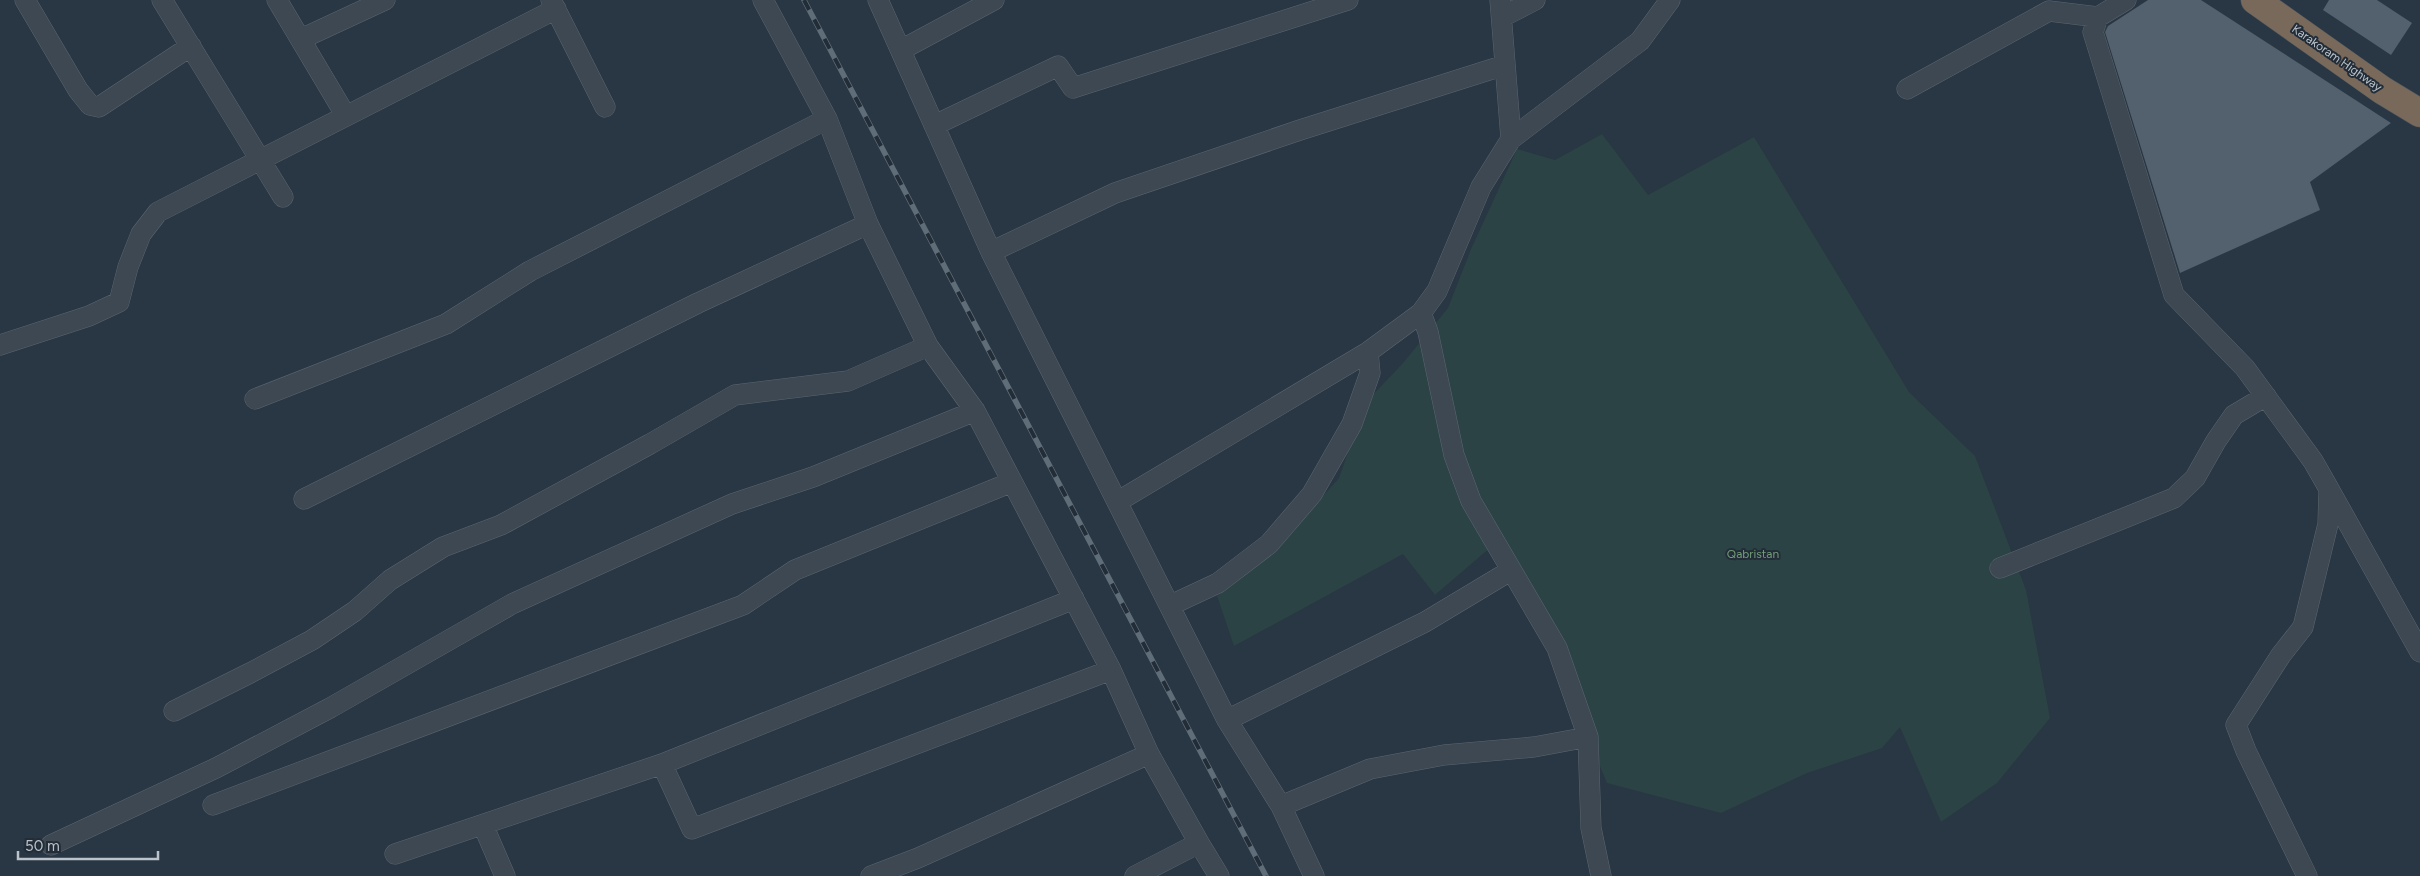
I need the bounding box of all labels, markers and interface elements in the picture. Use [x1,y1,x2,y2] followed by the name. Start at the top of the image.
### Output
[2289,22,2385,95] street label: Karakoram Highway
[1727,547,1779,561] park label: Qabristan
[18,828,158,860] scale bar
[25,837,60,855] text: 50 m

